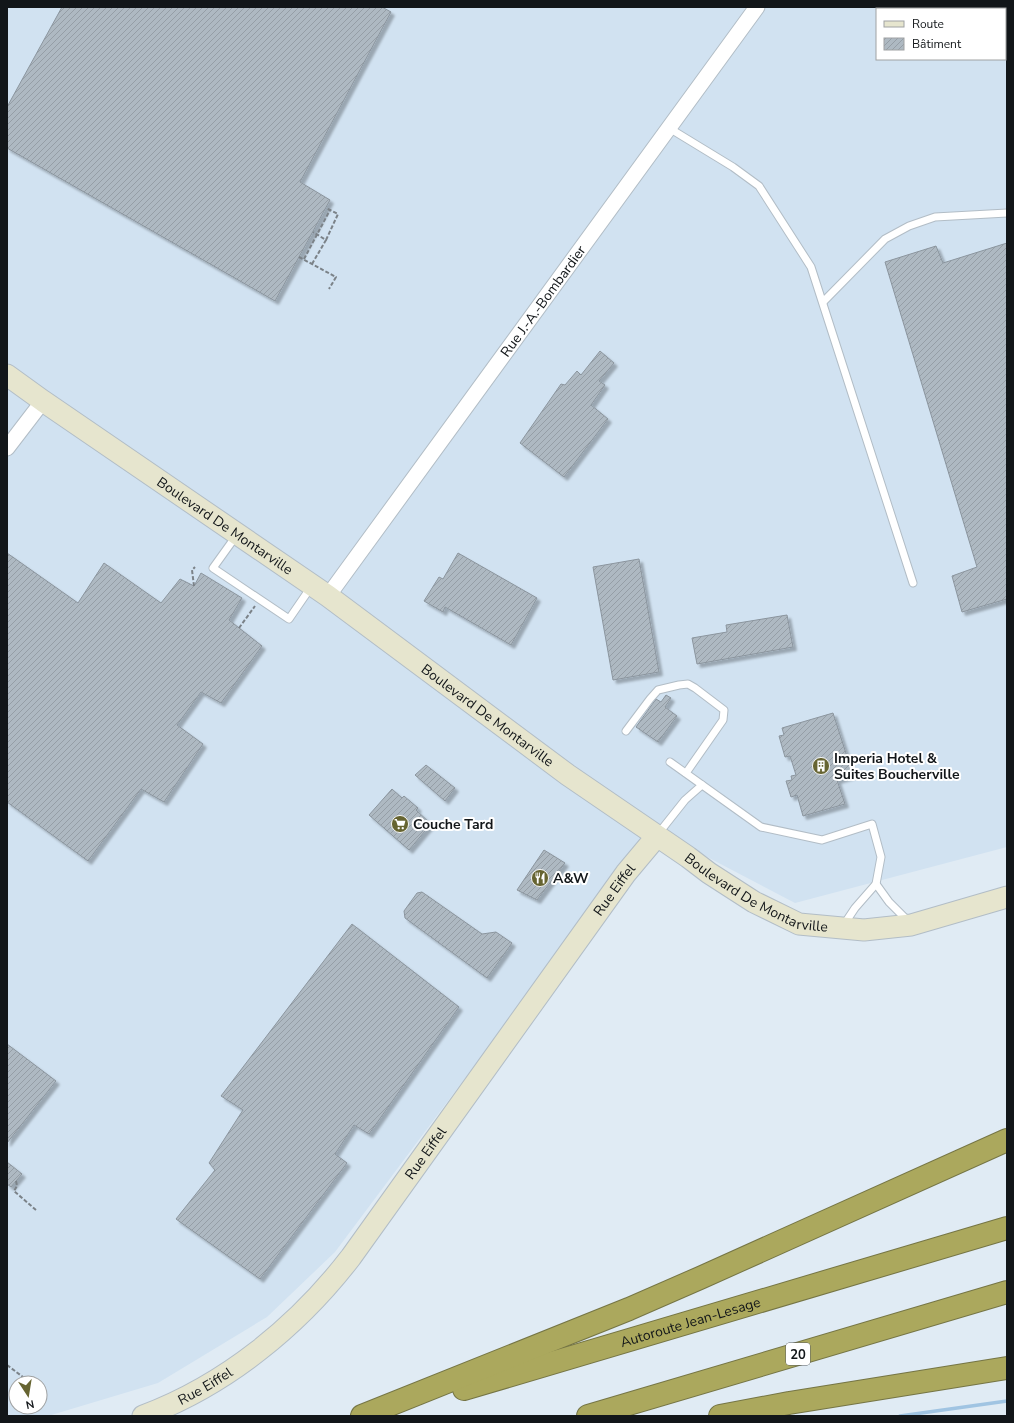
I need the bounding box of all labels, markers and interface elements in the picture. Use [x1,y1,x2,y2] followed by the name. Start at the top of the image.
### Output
[876,8,1006,60] legend
[912,16,944,32] text: Route
[912,36,962,52] text: Bâtiment
[496,242,590,361] street label: Rue J.-A.-Bombardier
[153,473,297,579] street label: Boulevard De Montarville
[417,660,558,771] street label: Boulevard De Montarville
[834,749,960,784] place label: Imperia Hotel & Suites Boucherville
[811,756,831,776] building icon: Imperia Hotel & Suites Boucherville
[390,814,410,834] supermarket icon: Couche Tard
[413,815,493,834] place label: Couche Tard
[680,849,829,937] street label: Boulevard De Montarville
[589,859,640,920] street label: Rue Eiffel
[530,868,550,888] restaurant icon: A&W
[553,869,589,888] place label: A&W
[401,1123,452,1183] street label: Rue Eiffel
[618,1293,763,1352] street label: Autoroute Jean-Lesage
[786,1343,810,1365] road number: 20
[175,1363,237,1410] street label: Rue Eiffel
[8,1375,48,1415] north arrow
[24,1396,36,1412] text: N

